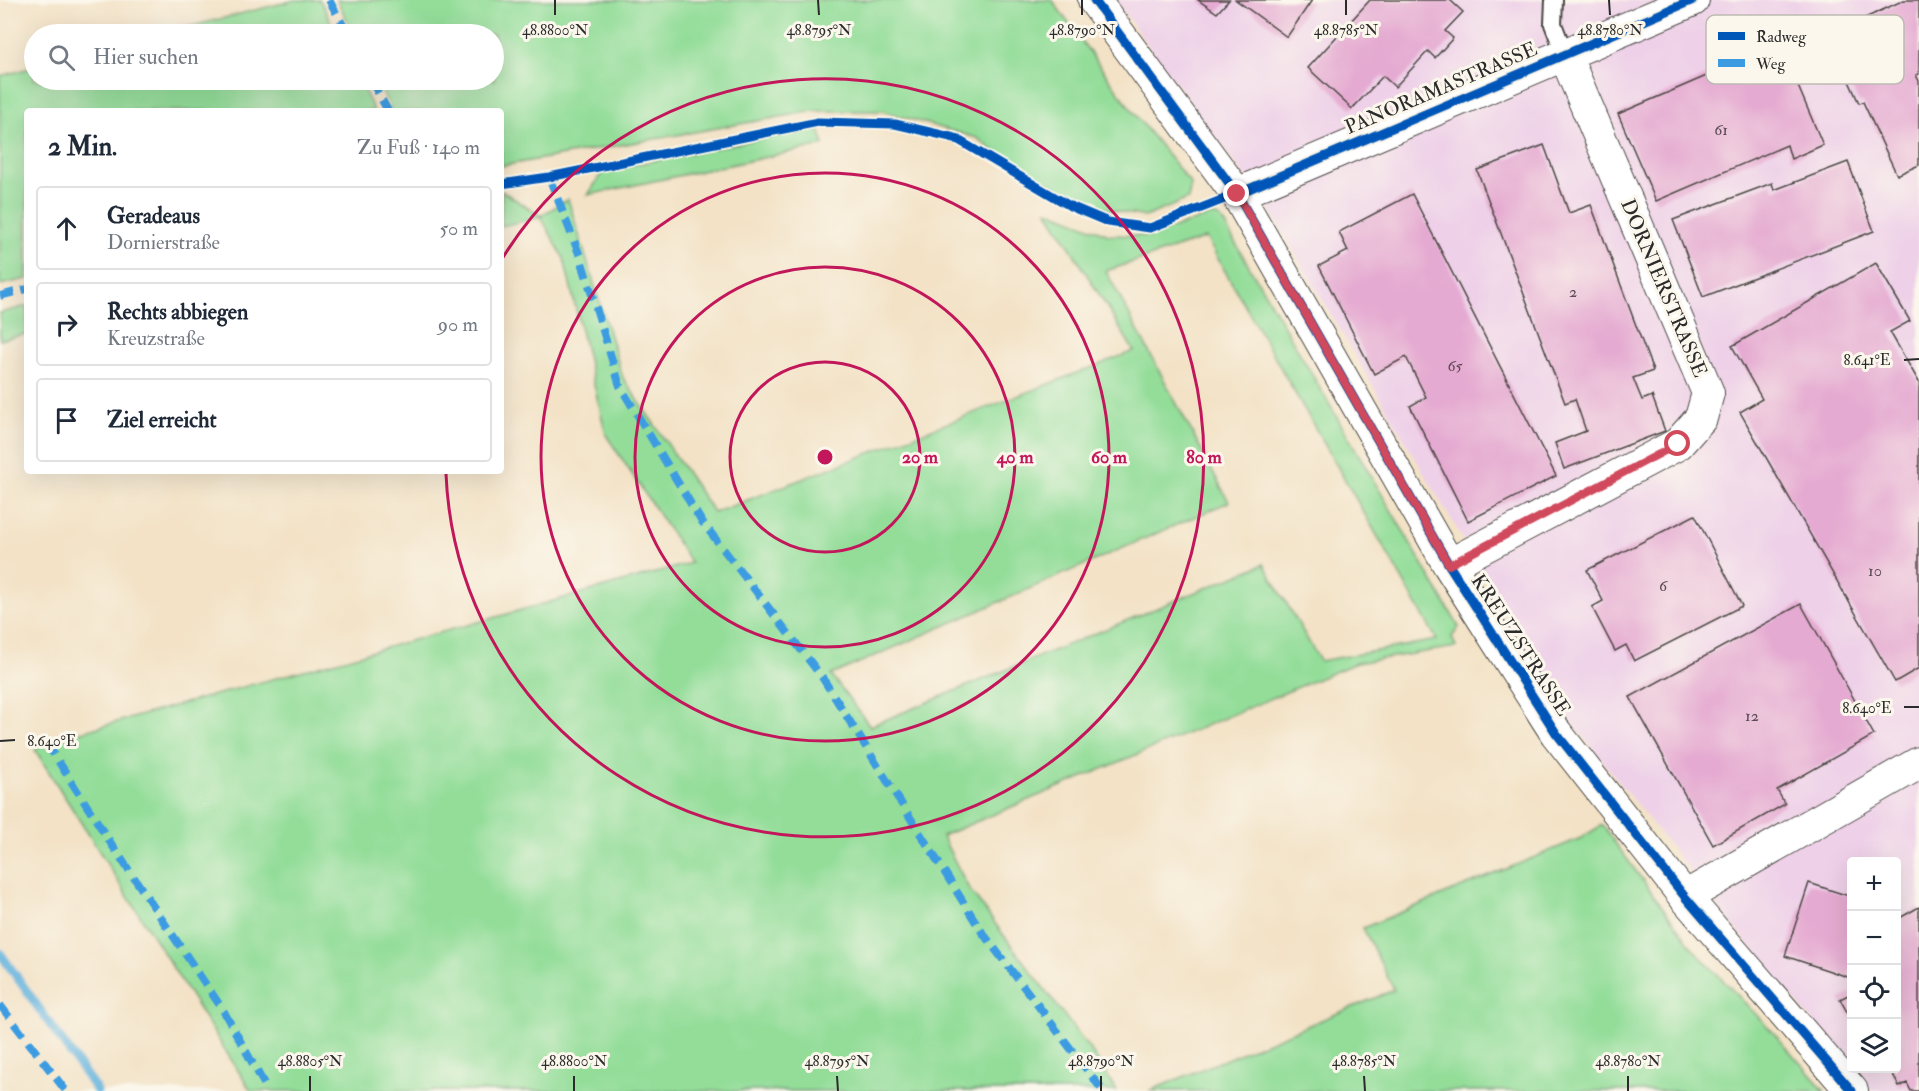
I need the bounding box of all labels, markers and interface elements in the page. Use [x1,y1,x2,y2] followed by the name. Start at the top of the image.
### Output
[1706,15,1904,84] legend
[522,21,589,40] text: 48.8800°N
[787,21,852,40] text: 48.8795°N
[1049,21,1116,40] text: 48.8790°N
[1314,21,1379,40] text: 48.8785°N
[1577,21,1643,40] text: 48.8780°N
[24,24,504,90] search box
[1756,27,1807,47] text: Radweg
[1341,36,1541,140] street label: PANORAMASTRASSE
[45,41,78,74] icon: search
[93,43,199,71] text: Hier suchen
[1755,54,1787,74] text: Weg
[1714,120,1728,140] house number: 61
[48,131,117,163] text: 2 Min.
[357,135,480,160] text: Zu Fuß · 140 m
[1223,180,1249,206] route end
[1615,195,1713,381] street label: DORNIERSTRASSE
[107,202,200,230] text: Geradeaus
[50,212,83,245] icon: ahead
[439,216,478,241] text: 50 m
[107,230,220,255] text: Dornierstraße
[1569,282,1577,302] house number: 2
[107,298,248,326] text: Rechts abbiegen
[50,308,83,341] icon: right
[438,312,478,337] text: 90 m
[107,326,205,351] text: Kreuzstraße
[1843,351,1891,370] text: 8.641°E
[1447,356,1463,376] house number: 65
[50,404,83,437] icon: arrive
[107,406,217,434] text: Ziel erreicht
[1664,430,1690,456] route start
[902,446,939,469] text: 20 m
[996,446,1034,469] text: 40 m
[1091,446,1128,469] text: 60 m
[1186,446,1223,469] text: 80 m
[815,447,835,467] centre of rings
[1868,561,1882,581] house number: 10
[1466,569,1576,721] street label: KREUZSTRASSE
[1659,576,1668,596] house number: 6
[1842,699,1892,718] text: 8.640°E
[1745,706,1759,726] house number: 12
[27,732,77,751] text: 8.640°E
[1847,857,1901,1073] map controls
[1847,857,1901,911] button: +
[1847,911,1901,965] button: −
[1847,965,1901,1019] button: locate
[1847,1019,1901,1073] button: layers
[277,1052,343,1071] text: 48.8805°N
[541,1052,608,1071] text: 48.8800°N
[805,1052,870,1071] text: 48.8795°N
[1068,1052,1135,1071] text: 48.8790°N
[1332,1052,1397,1071] text: 48.8785°N
[1595,1052,1661,1071] text: 48.8780°N

